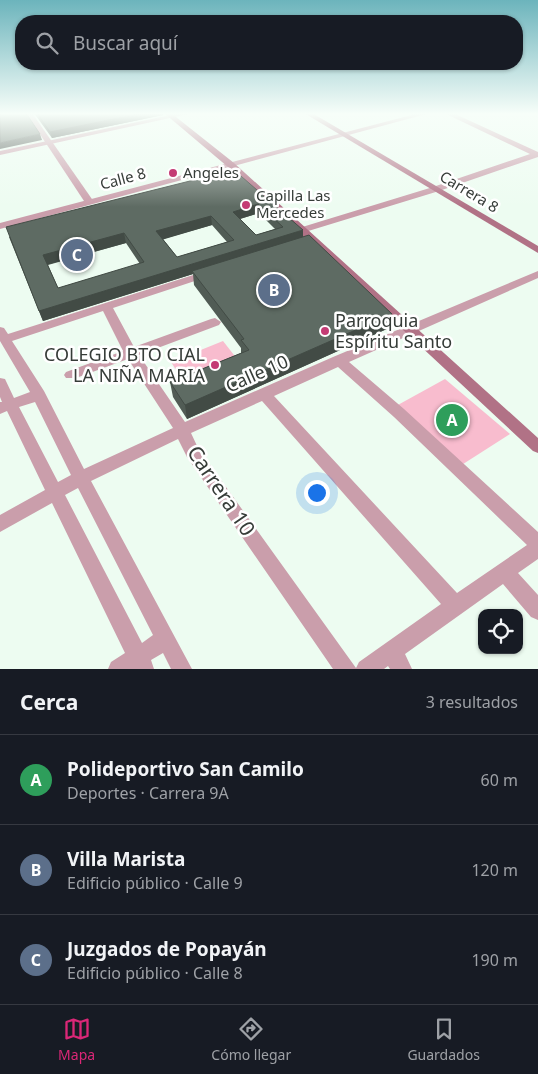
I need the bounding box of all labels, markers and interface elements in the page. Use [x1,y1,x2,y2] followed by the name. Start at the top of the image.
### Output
[15,15,523,70] search box
[33,29,61,57] icon: search
[73,30,178,56] text: Buscar aquí
[98,162,148,194] street label: Calle 8
[183,162,239,182] place label: Angeles
[436,166,503,217] street label: Carrera 8
[167,167,179,179] marker: Angeles
[256,185,331,222] place label: Capilla Las Mercedes
[240,199,252,211] marker: Capilla Las Mercedes
[61,236,93,274] pin: C
[258,271,290,309] pin: B
[335,308,452,353] place label: Parroquia Espíritu Santo
[319,325,331,337] marker: Parroquia Espíritu Santo
[44,342,205,387] place label: COLEGIO BTO CIAL LA NIÑA MARIA
[221,349,292,398] street label: Calle 10
[209,359,221,371] marker: COLEGIO BTO CIAL LA NIÑA MARIA
[436,401,468,439] pin: A
[181,440,262,541] street label: Carrera 10
[304,480,330,506] your location
[478,609,523,654] map controls
[478,609,523,654] button: locate
[20,688,78,716] text: Cerca
[426,691,518,713] text: 3 resultados
[67,756,304,782] text: Polideportivo San Camilo
[30,769,42,791] text: A
[481,769,518,791] text: 60 m
[67,782,229,804] text: Deportes · Carrera 9A
[67,846,185,872] text: Villa Marista
[31,859,41,881] text: B
[471,859,518,881] text: 120 m
[67,872,243,894] text: Edificio público · Calle 9
[67,936,267,962] text: Juzgados de Popayán
[31,949,41,971] text: C
[471,949,518,971] text: 190 m
[67,962,243,984] text: Edificio público · Calle 8
[58,1015,95,1064] tab: Mapa
[211,1015,291,1064] tab: Cómo llegar
[407,1015,480,1064] tab: Guardados

